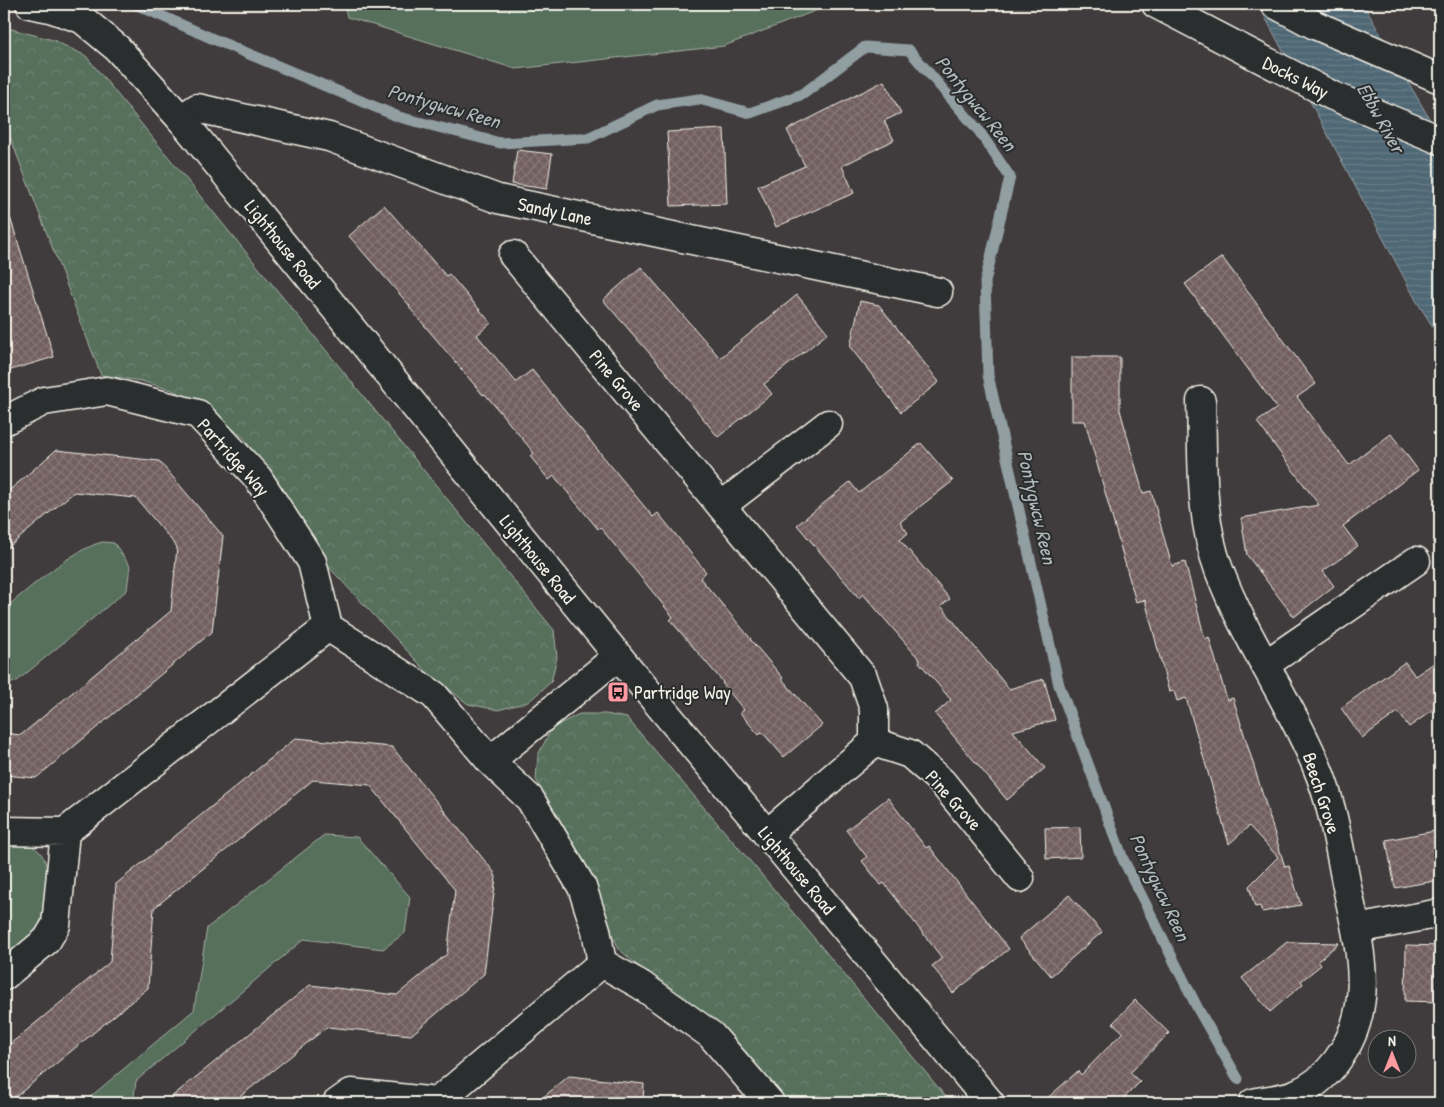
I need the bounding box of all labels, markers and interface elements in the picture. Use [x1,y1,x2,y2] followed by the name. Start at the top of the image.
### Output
[929,49,1025,158] water label: Pontygwcw Reen
[1259,49,1333,105] street label: Docks Way
[384,77,505,136] water label: Pontygwcw Reen
[1351,78,1413,160] water label: Ebbw River
[515,190,595,232] street label: Sandy Lane
[239,194,327,295] street label: Lighthouse Road
[584,344,651,417] street label: Pine Grove
[192,412,276,502] street label: Partridge Way
[1010,447,1064,569] water label: Pontygwcw Reen
[494,509,582,610] street label: Lighthouse Road
[634,679,731,705] place label: Partridge Way
[606,680,630,704] bus stop icon: Partridge Way
[1297,749,1347,837] street label: Beech Grove
[920,764,988,836] street label: Pine Grove
[752,820,842,920] street label: Lighthouse Road
[1123,829,1198,947] water label: Pontygwcw Reen
[1366,1030,1416,1080] north arrow
[1388,1031,1396,1050] text: N

